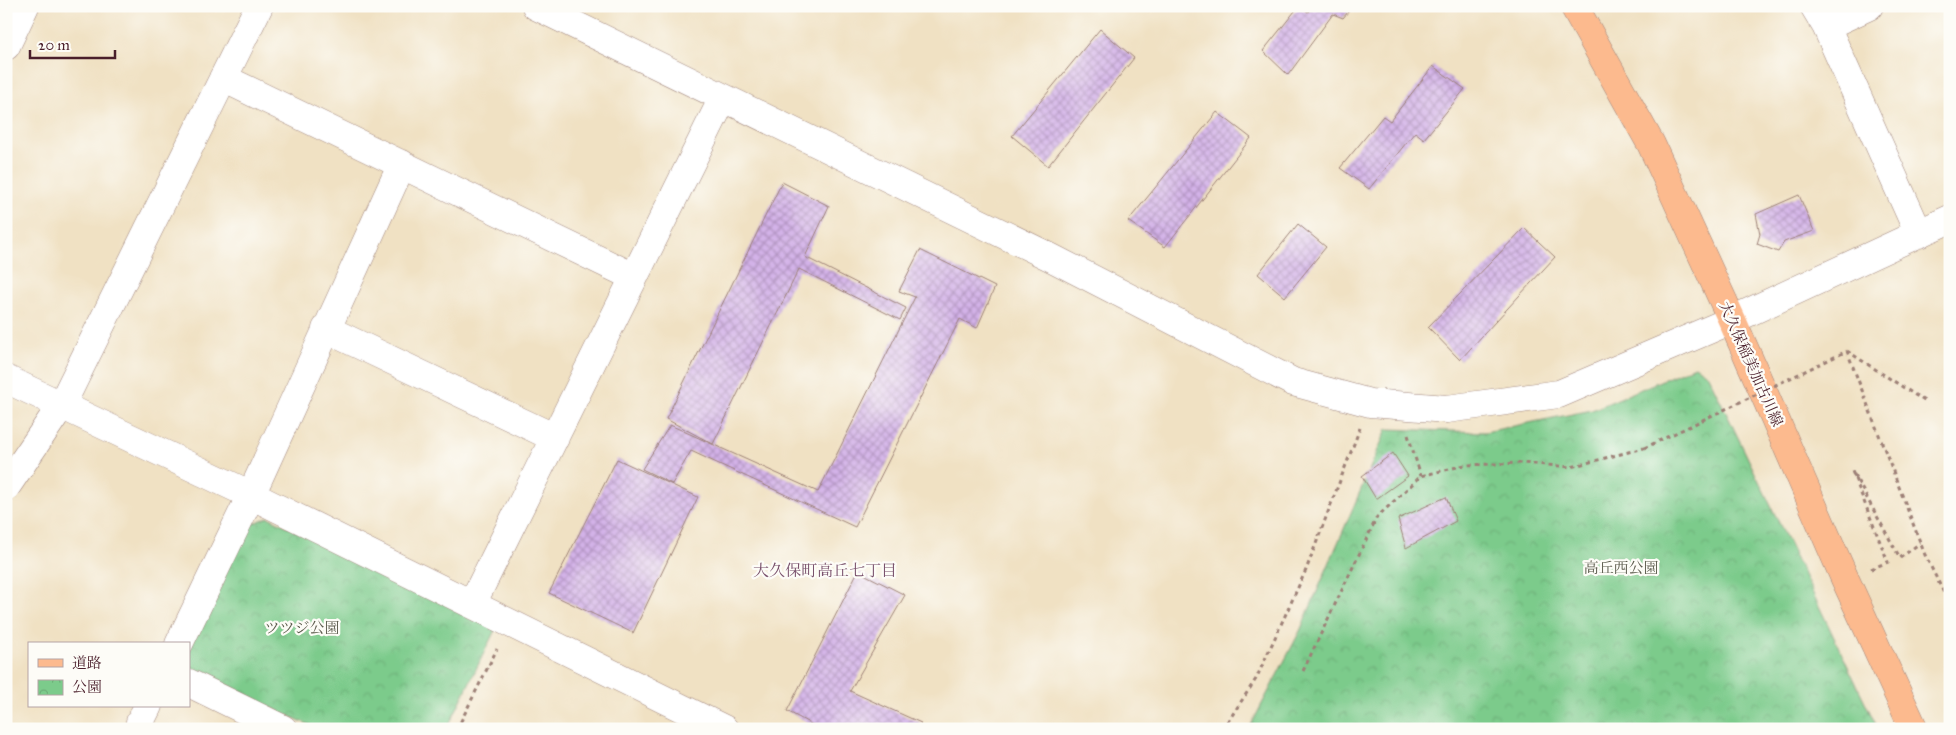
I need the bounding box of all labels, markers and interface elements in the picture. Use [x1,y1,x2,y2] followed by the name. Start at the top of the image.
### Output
[30,28,115,60] scale bar
[38,36,70,54] text: 20 m
[1715,299,1787,429] street label: 大久保稲美加古川線
[1583,559,1659,577] park label: 高丘西公園
[753,561,897,580] district label: 大久保町高丘七丁目
[264,619,340,637] park label: ツツジ公園
[28,642,190,708] legend
[72,654,102,672] text: 道路
[72,678,102,696] text: 公園

